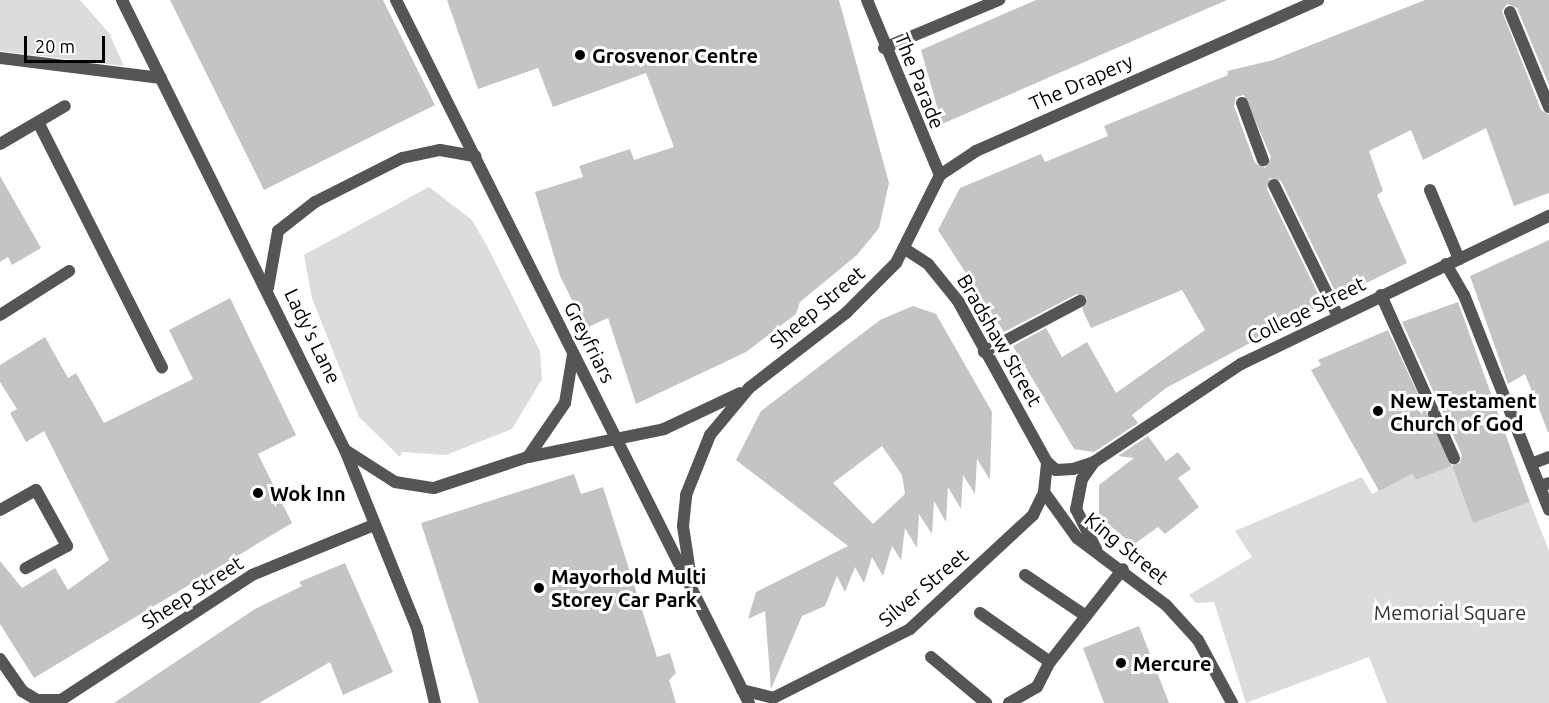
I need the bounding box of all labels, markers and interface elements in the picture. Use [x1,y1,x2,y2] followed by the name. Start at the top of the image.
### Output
[27,24,108,62] scale bar
[890,30,950,132] street label: The Parade
[35,36,75,56] text: 20 m
[592,43,758,67] place label: Grosvenor Centre
[573,48,587,62] marker: Grosvenor Centre
[1026,49,1136,115] street label: The Drapery
[765,260,869,354] street label: Sheep Street
[952,270,1048,410] street label: Bradshaw Street
[1243,271,1369,349] street label: College Street
[280,285,346,387] street label: Lady's Lane
[559,297,621,387] street label: Greyfriars
[1390,388,1537,435] place label: New Testament Church of God
[1371,404,1385,418] marker: New Testament Church of God
[270,481,346,505] place label: Wok Inn
[251,486,265,500] marker: Wok Inn
[1080,507,1174,589] street label: King Street
[873,543,973,631] street label: Silver Street
[137,550,247,634] street label: Sheep Street
[551,564,706,611] place label: Mayorhold Multi Storey Car Park
[532,581,546,595] marker: Mayorhold Multi Storey Car Park
[1374,600,1526,624] park label: Memorial Square
[1133,651,1211,675] place label: Mercure
[1114,656,1128,670] marker: Mercure

